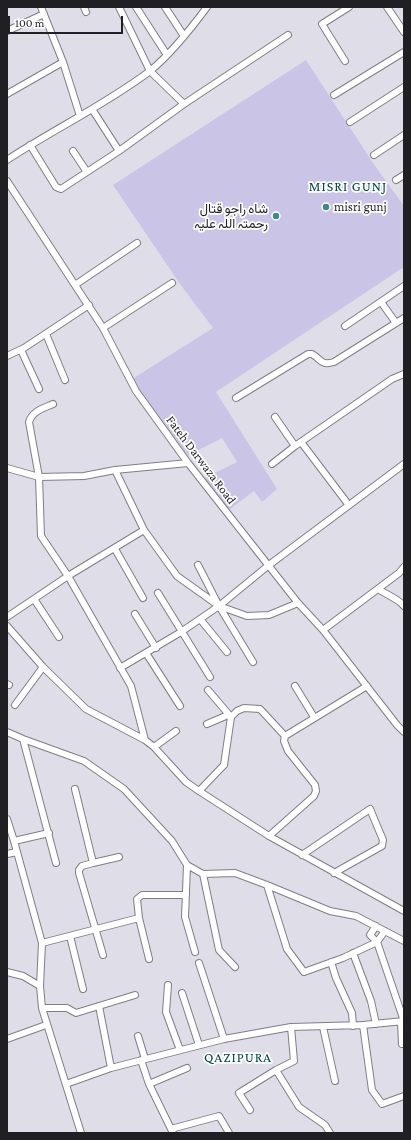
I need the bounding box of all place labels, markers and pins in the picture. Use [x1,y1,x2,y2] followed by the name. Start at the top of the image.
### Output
[334,199,387,215] place label: misri gunj
[194,201,268,232] place label: شاہ راجو قتال رحمتہ اللہ علیہ
[321,202,331,212] marker: misri gunj
[271,211,281,221] marker: شاہ راجو قتال رحمتہ اللہ علیہ

